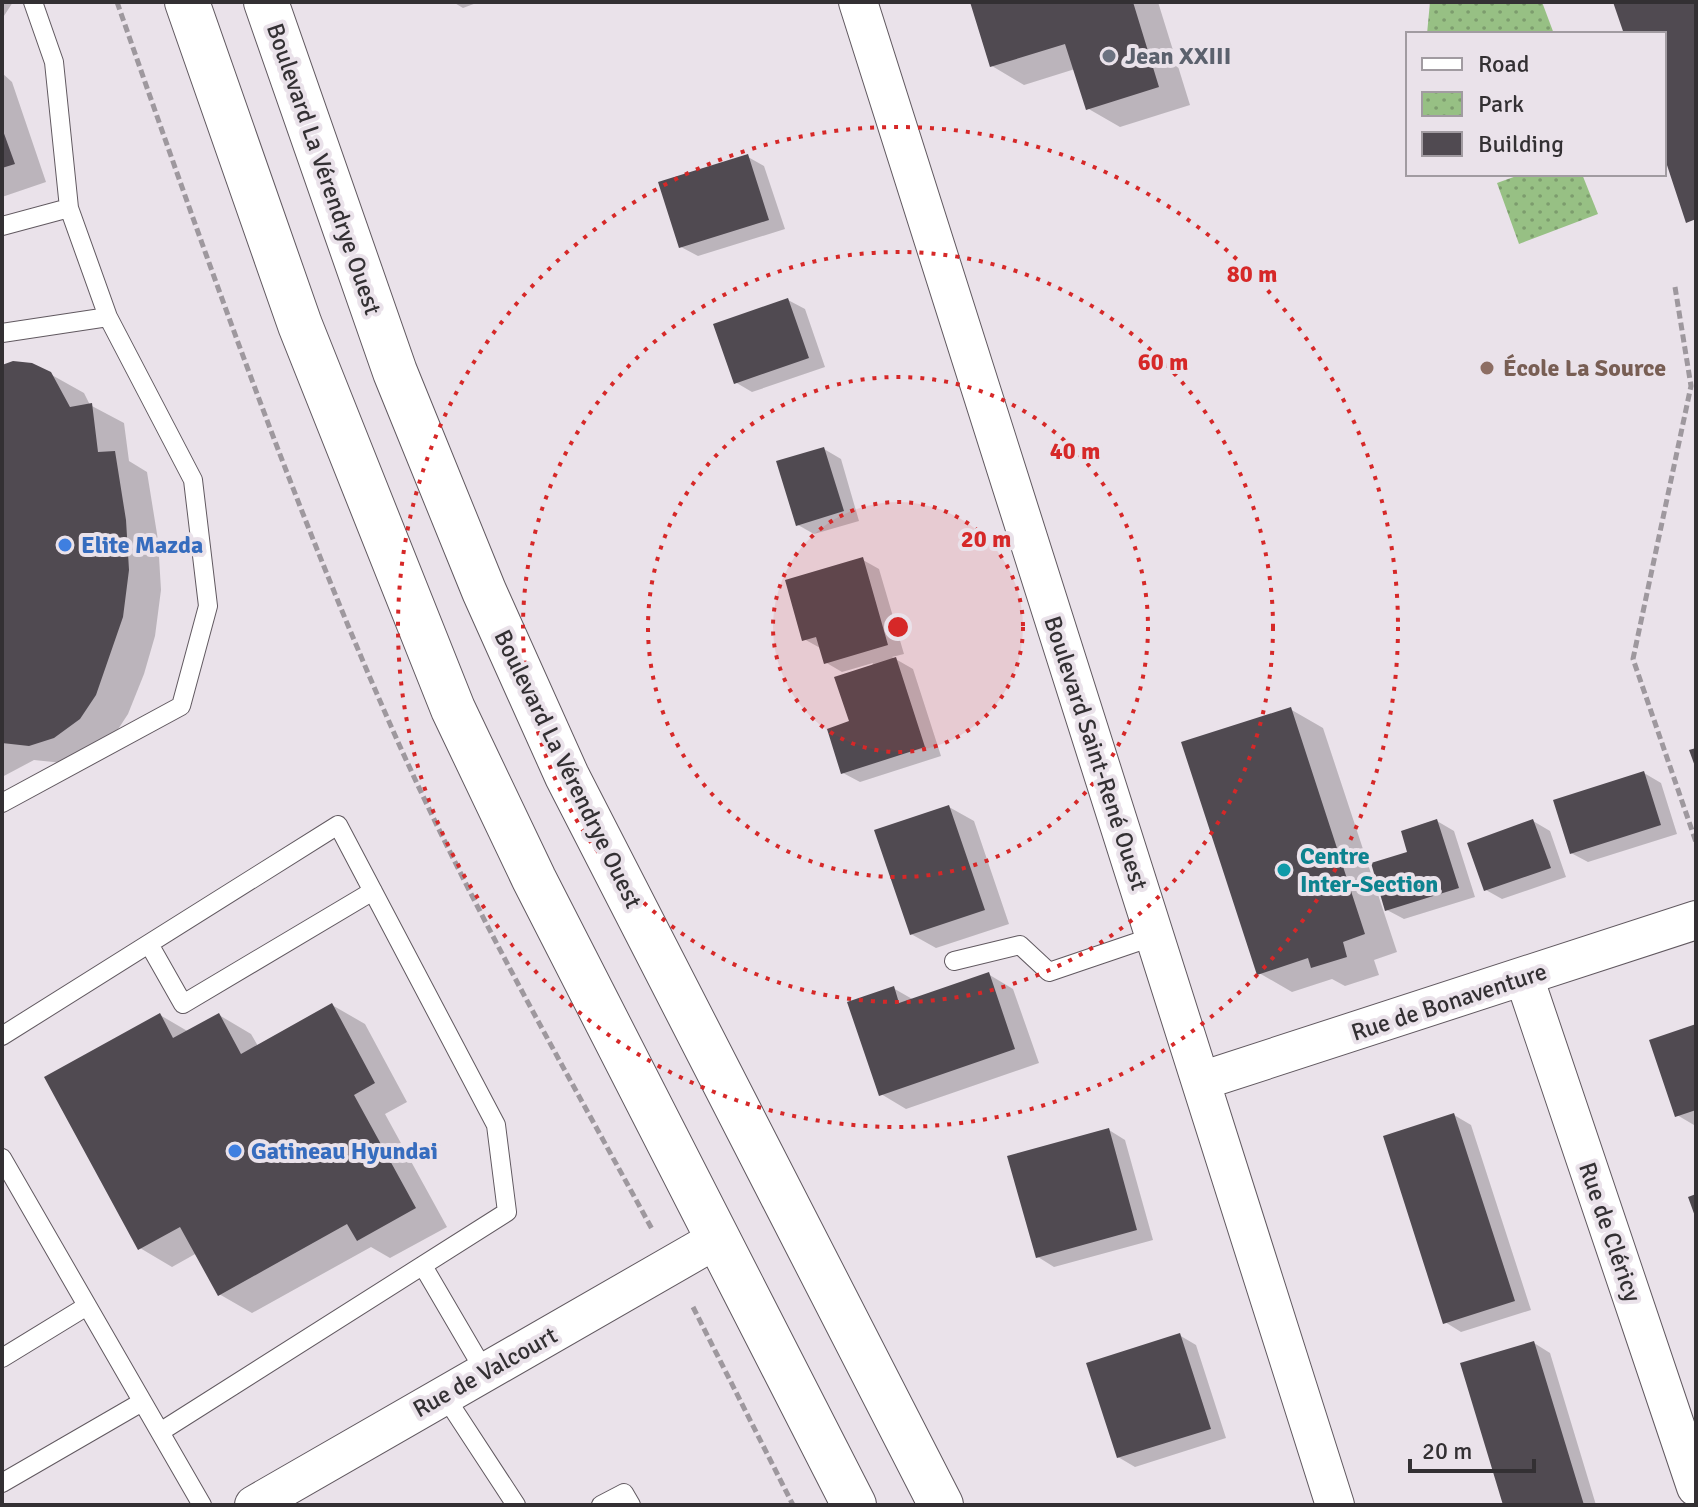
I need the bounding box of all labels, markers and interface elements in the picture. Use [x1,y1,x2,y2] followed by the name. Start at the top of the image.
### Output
[260,19,388,319] street label: Boulevard La Vérendrye Ouest
[1406,32,1666,176] legend
[1125,41,1231,71] place label: Jean XXIII
[1100,47,1118,65] marker: Jean XXIII
[1478,49,1529,79] text: Road
[1478,89,1524,119] text: Park
[1478,129,1564,159] text: Building
[1227,259,1277,289] text: 80 m
[1138,347,1188,377] text: 60 m
[1503,353,1666,383] place label: École La Source
[1478,359,1496,377] marker: École La Source
[1050,436,1100,466] text: 40 m
[961,524,1011,554] text: 20 m
[81,530,203,560] place label: Elite Mazda
[56,536,74,554] marker: Elite Mazda
[1037,612,1155,894] street label: Boulevard Saint-René Ouest
[884,613,912,641] centre of rings
[487,625,649,913] street label: Boulevard La Vérendrye Ouest
[1300,841,1438,899] place label: Centre Inter-Section
[1275,861,1293,879] marker: Centre Inter-Section
[1347,956,1551,1048] street label: Rue de Bonaventure
[251,1136,438,1166] place label: Gatineau Hyundai
[226,1142,244,1160] marker: Gatineau Hyundai
[1572,1158,1648,1306] street label: Rue de Cléricy
[407,1320,563,1424] street label: Rue de Valcourt
[1410,1423,1534,1473] scale bar
[1422,1436,1472,1466] text: 20 m

